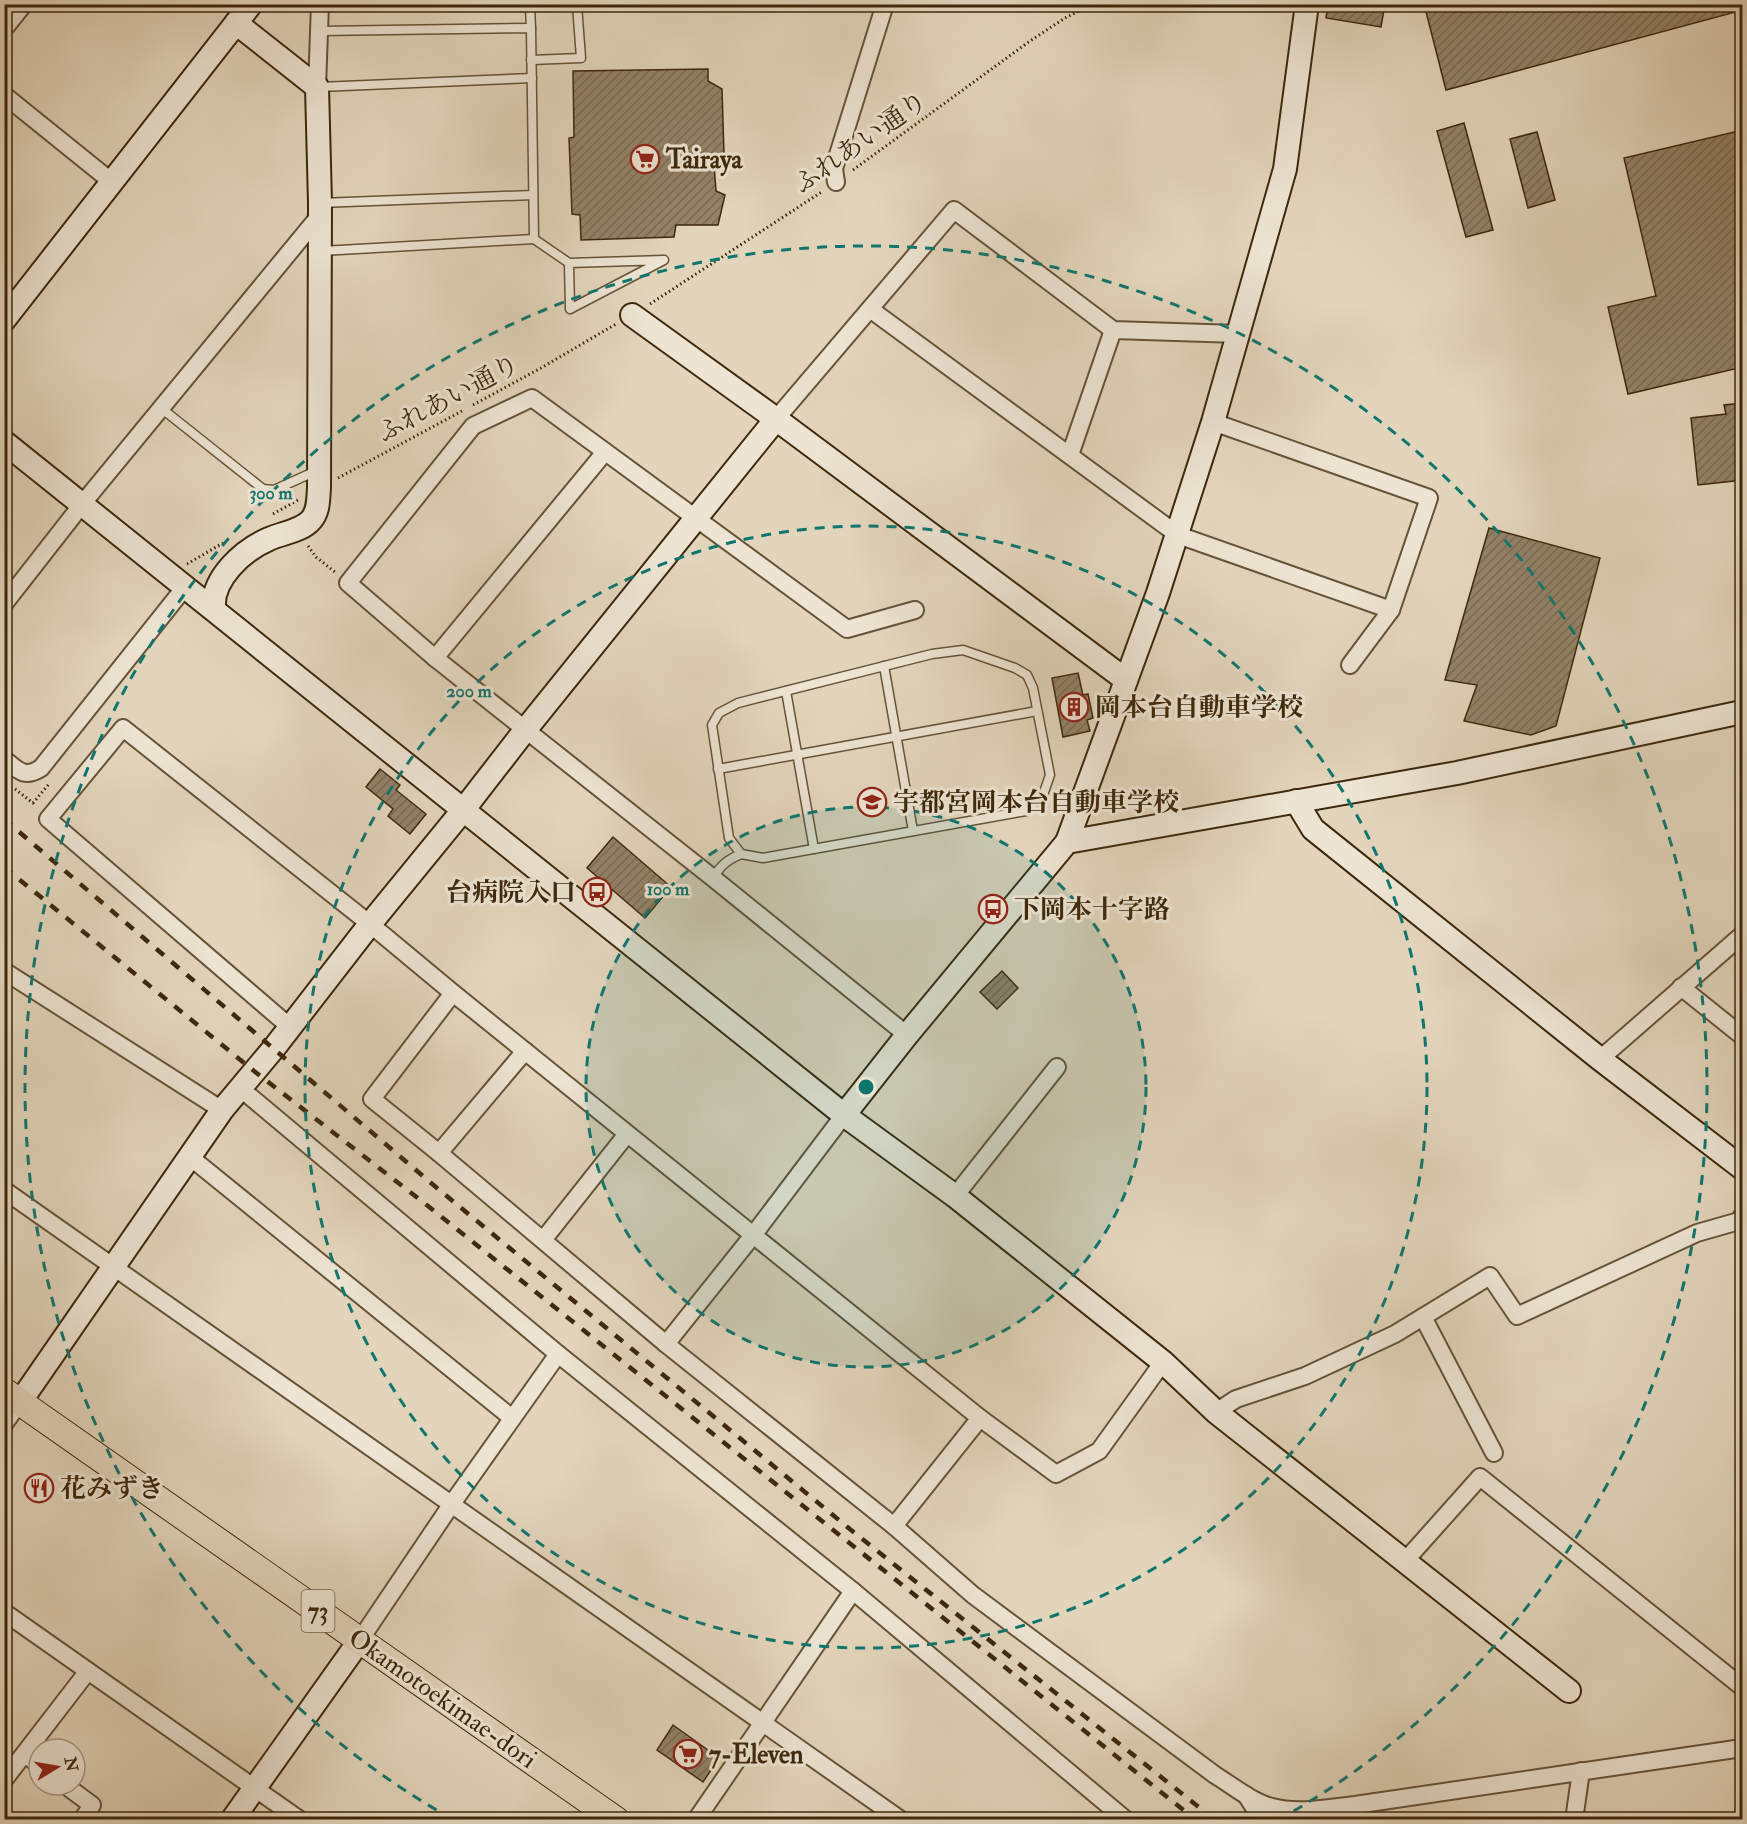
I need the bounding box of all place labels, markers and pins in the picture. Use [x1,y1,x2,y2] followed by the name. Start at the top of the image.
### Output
[629,143,661,175] supermarket icon: Tairaya
[665,144,743,177] place label: Tairaya
[1058,691,1090,723] building icon: 岡本台自動車学校
[1095,692,1303,724] place label: 岡本台自動車学校
[856,786,888,818] school or university icon: 宇都宮岡本台自動車学校
[893,787,1179,819] place label: 宇都宮岡本台自動車学校
[581,876,613,908] bus stop icon: 台病院入口
[446,877,576,909] place label: 台病院入口
[977,893,1009,925] bus stop icon: 下岡本十字路
[1014,894,1170,926] place label: 下岡本十字路
[856,1077,876,1097] centre of rings
[23,1472,55,1504] restaurant icon: 花みずき
[60,1473,164,1505] place label: 花みずき
[672,1738,704,1770] supermarket icon: 7-Eleven
[709,1739,804,1771] place label: 7-Eleven

